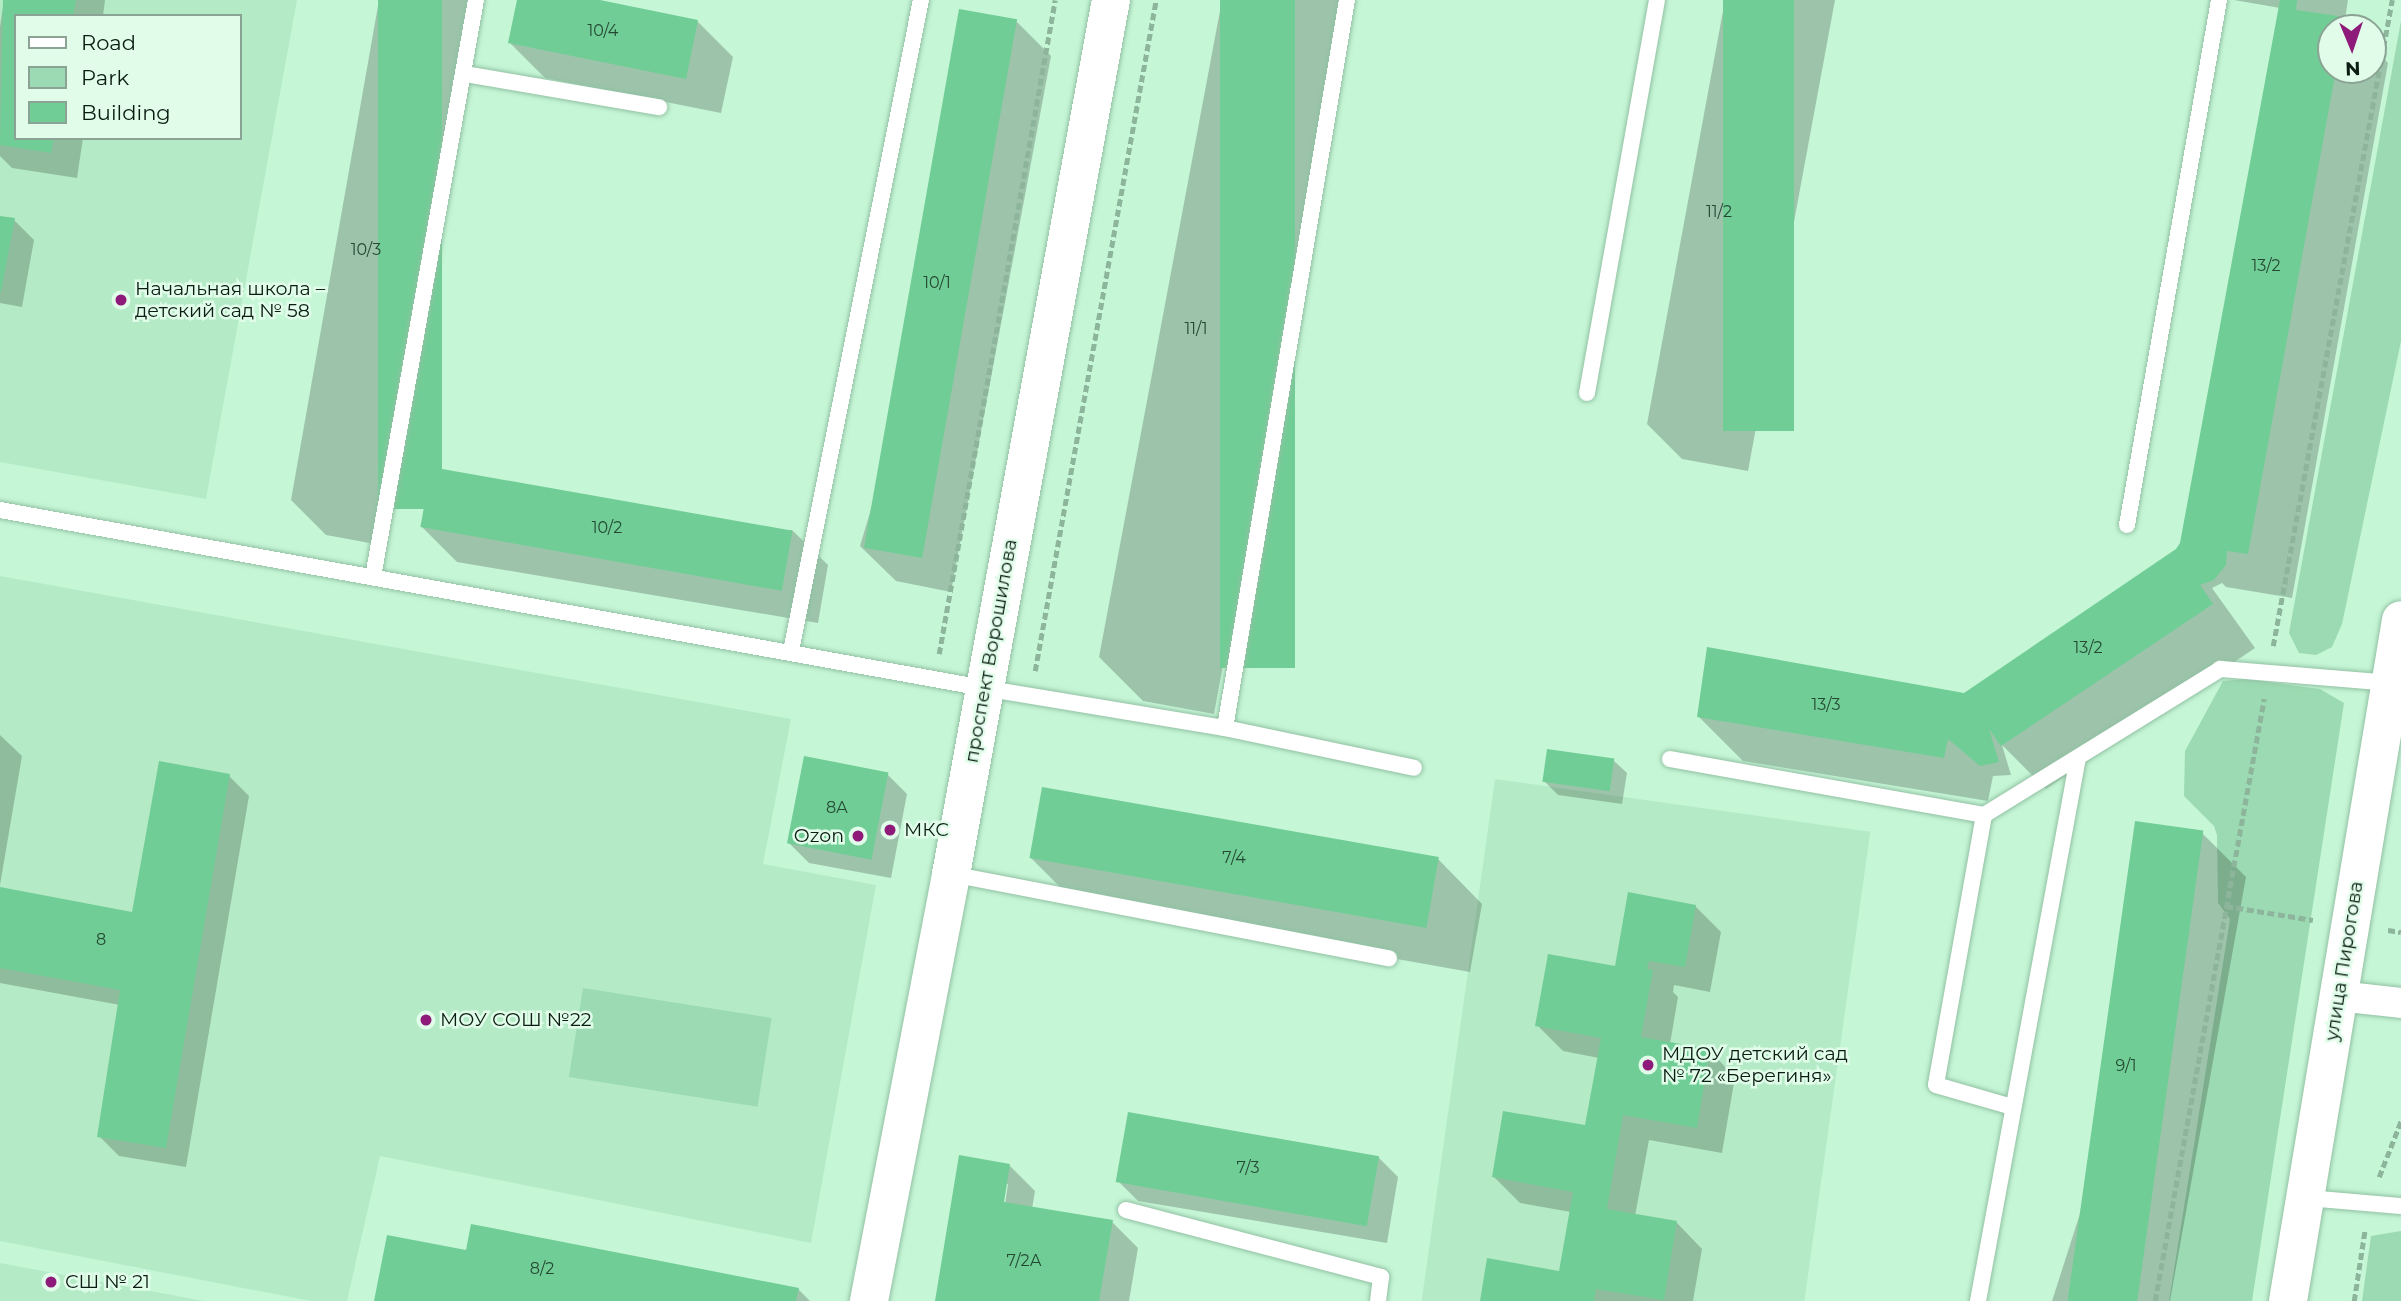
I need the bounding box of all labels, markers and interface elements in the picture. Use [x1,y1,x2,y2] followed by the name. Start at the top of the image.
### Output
[14,14,242,140] legend
[2317,14,2387,84] north arrow
[588,21,618,41] house number: 10/4
[81,30,136,55] text: Road
[2345,57,2361,80] text: N
[81,65,129,90] text: Park
[81,100,171,125] text: Building
[1706,202,1732,222] house number: 11/2
[351,240,381,260] house number: 10/3
[2251,256,2281,276] house number: 13/2
[923,273,951,293] house number: 10/1
[135,278,325,322] place label: Начальная школа – детский сад № 58
[113,292,129,308] marker: Начальная школа – детский сад № 58
[1184,319,1208,339] house number: 11/1
[592,518,622,538] house number: 10/2
[960,537,1022,765] street label: проспект Ворошилова
[2073,638,2103,658] house number: 13/2
[1811,695,1841,715] house number: 13/3
[826,798,848,818] house number: 8А
[904,819,949,841] place label: МКС
[882,822,898,838] marker: МКС
[794,825,844,847] place label: Ozon
[850,828,866,844] marker: Ozon
[1222,848,1246,868] house number: 7/4
[2320,879,2368,1043] street label: улица Пирогова
[96,930,106,950] house number: 8
[440,1009,592,1031] place label: МОУ СОШ №22
[418,1012,434,1028] marker: МОУ СОШ №22
[1662,1043,1848,1087] place label: МДОУ детский сад № 72 «Берегиня»
[2115,1056,2137,1076] house number: 9/1
[1640,1057,1656,1073] marker: МДОУ детский сад № 72 «Берегиня»
[1236,1158,1260,1178] house number: 7/3
[1006,1251,1042,1271] house number: 7/2А
[530,1259,554,1279] house number: 8/2
[65,1271,150,1293] place label: СШ № 21
[43,1274,59,1290] marker: СШ № 21

